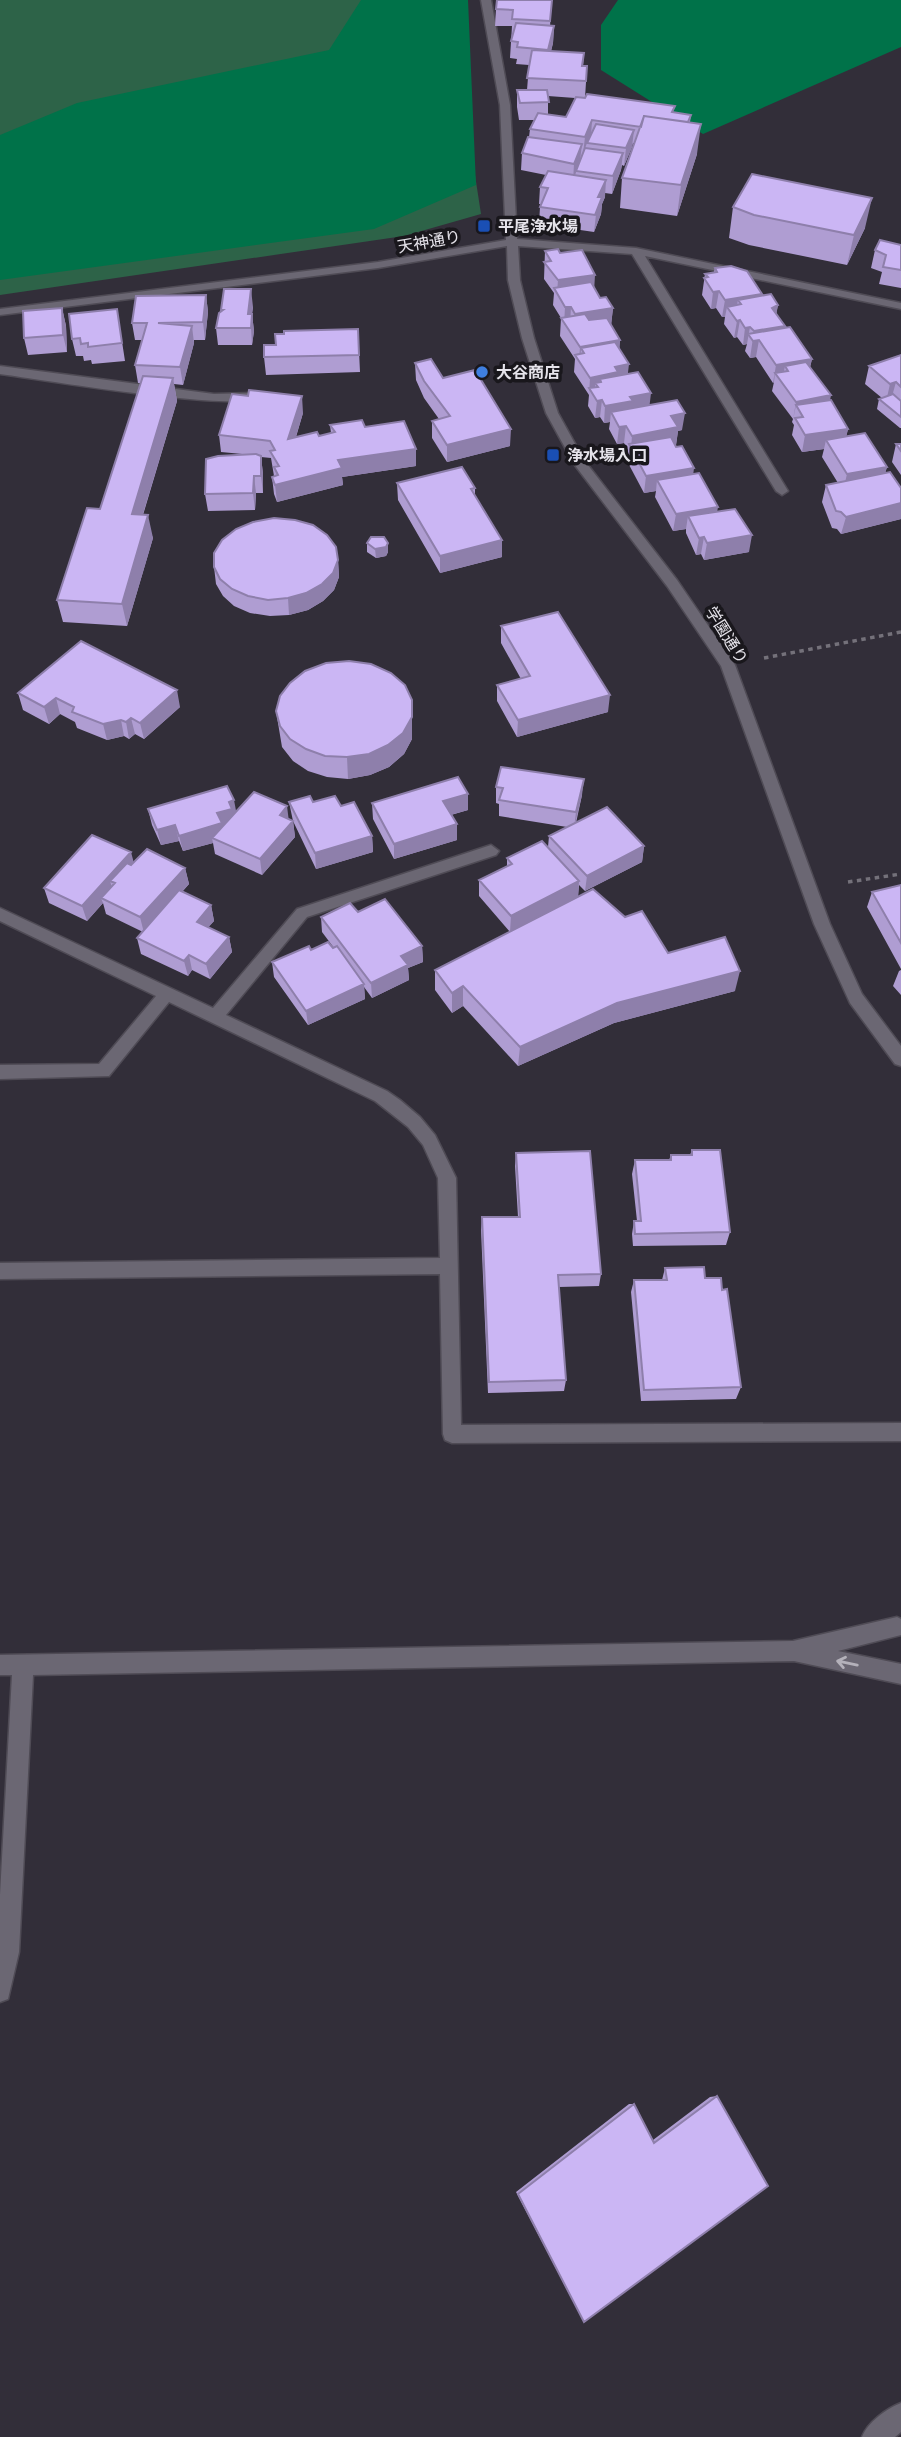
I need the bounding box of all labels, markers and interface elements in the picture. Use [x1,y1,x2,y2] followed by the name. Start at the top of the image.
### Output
[498,217,578,236] place label: 平尾浄水場
[476,218,492,234] marker: 平尾浄水場
[396,227,462,256] street label: 天神通り
[496,363,560,382] place label: 大谷商店
[474,364,490,380] marker: 大谷商店
[567,446,647,465] place label: 浄水場入口
[545,447,561,463] marker: 浄水場入口
[702,603,752,667] street label: 学園通り
[836,1655,859,1669] one-way arrow

